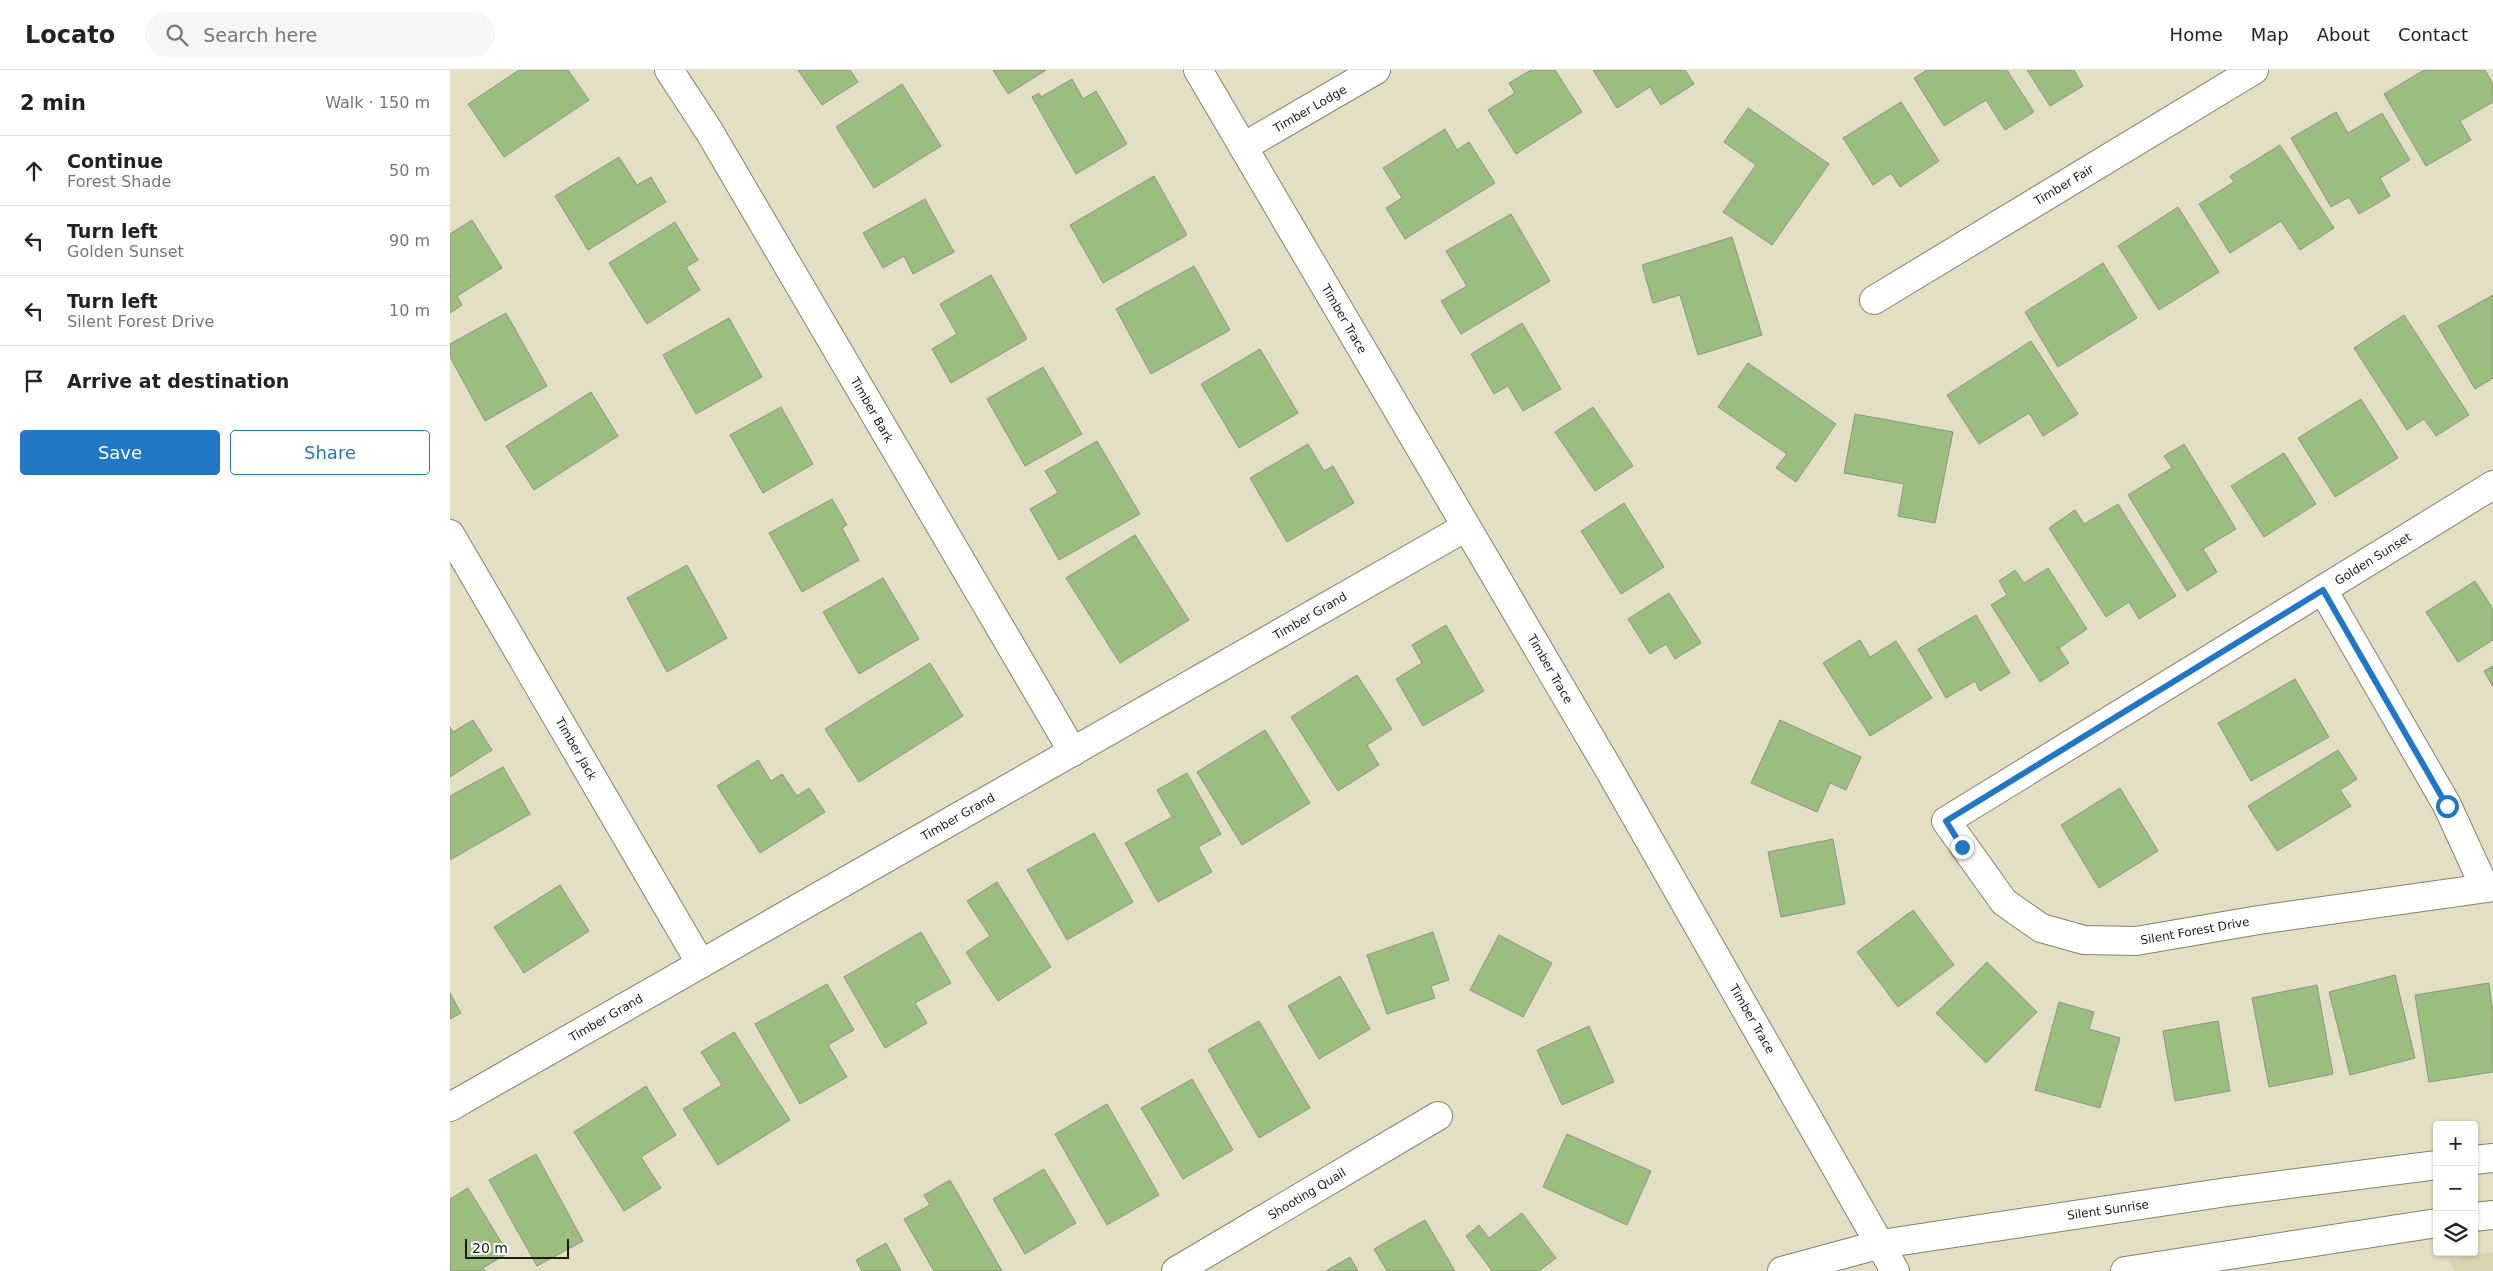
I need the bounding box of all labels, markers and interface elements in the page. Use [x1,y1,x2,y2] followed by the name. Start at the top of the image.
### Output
[145,12,495,57] search box
[25,21,115,49] text: Locato
[163,21,191,49] icon: search
[203,24,317,46] text: Search here
[2170,24,2223,45] text: Home
[2251,24,2289,45] text: Map
[2317,24,2370,45] text: About
[2398,24,2468,45] text: Contact
[1270,82,1349,136] street label: Timber Lodge
[20,91,86,115] text: 2 min
[325,93,430,112] text: Walk · 150 m
[67,150,163,172] text: Continue
[20,157,48,185] icon: ahead
[389,161,430,180] text: 50 m
[2031,162,2096,209] street label: Timber Fair
[67,172,171,191] text: Forest Shade
[67,220,158,242] text: Turn left
[20,227,48,255] icon: left
[389,231,430,250] text: 90 m
[67,242,184,261] text: Golden Sunset
[1318,281,1369,356] street label: Timber Trace
[67,290,158,312] text: Turn left
[20,297,48,325] icon: left
[389,301,430,320] text: 10 m
[67,312,214,331] text: Silent Forest Drive
[20,367,48,395] icon: arrive
[67,370,289,392] text: Arrive at destination
[847,374,896,445] street label: Timber Bark
[20,430,220,475] button: Save
[230,430,430,475] button: Share
[2332,530,2414,588] street label: Golden Sunset
[1270,589,1349,643] street label: Timber Grand
[1524,631,1575,706] street label: Timber Trace
[552,714,600,783] street label: Timber Jack
[918,790,997,844] street label: Timber Grand
[2436,795,2459,818] route start
[1951,836,1974,859] route end
[2139,915,2251,947] street label: Silent Forest Drive
[1726,981,1777,1056] street label: Timber Trace
[566,991,645,1045] street label: Timber Grand
[2433,1121,2478,1256] map controls
[2433,1121,2478,1166] button: +
[1266,1165,1348,1223] street label: Shooting Quail
[2433,1166,2478,1211] button: −
[2066,1197,2150,1223] street label: Silent Sunrise
[2433,1211,2478,1256] button: layers
[465,1236,569,1259] scale bar
[472,1240,508,1256] text: 20 m

